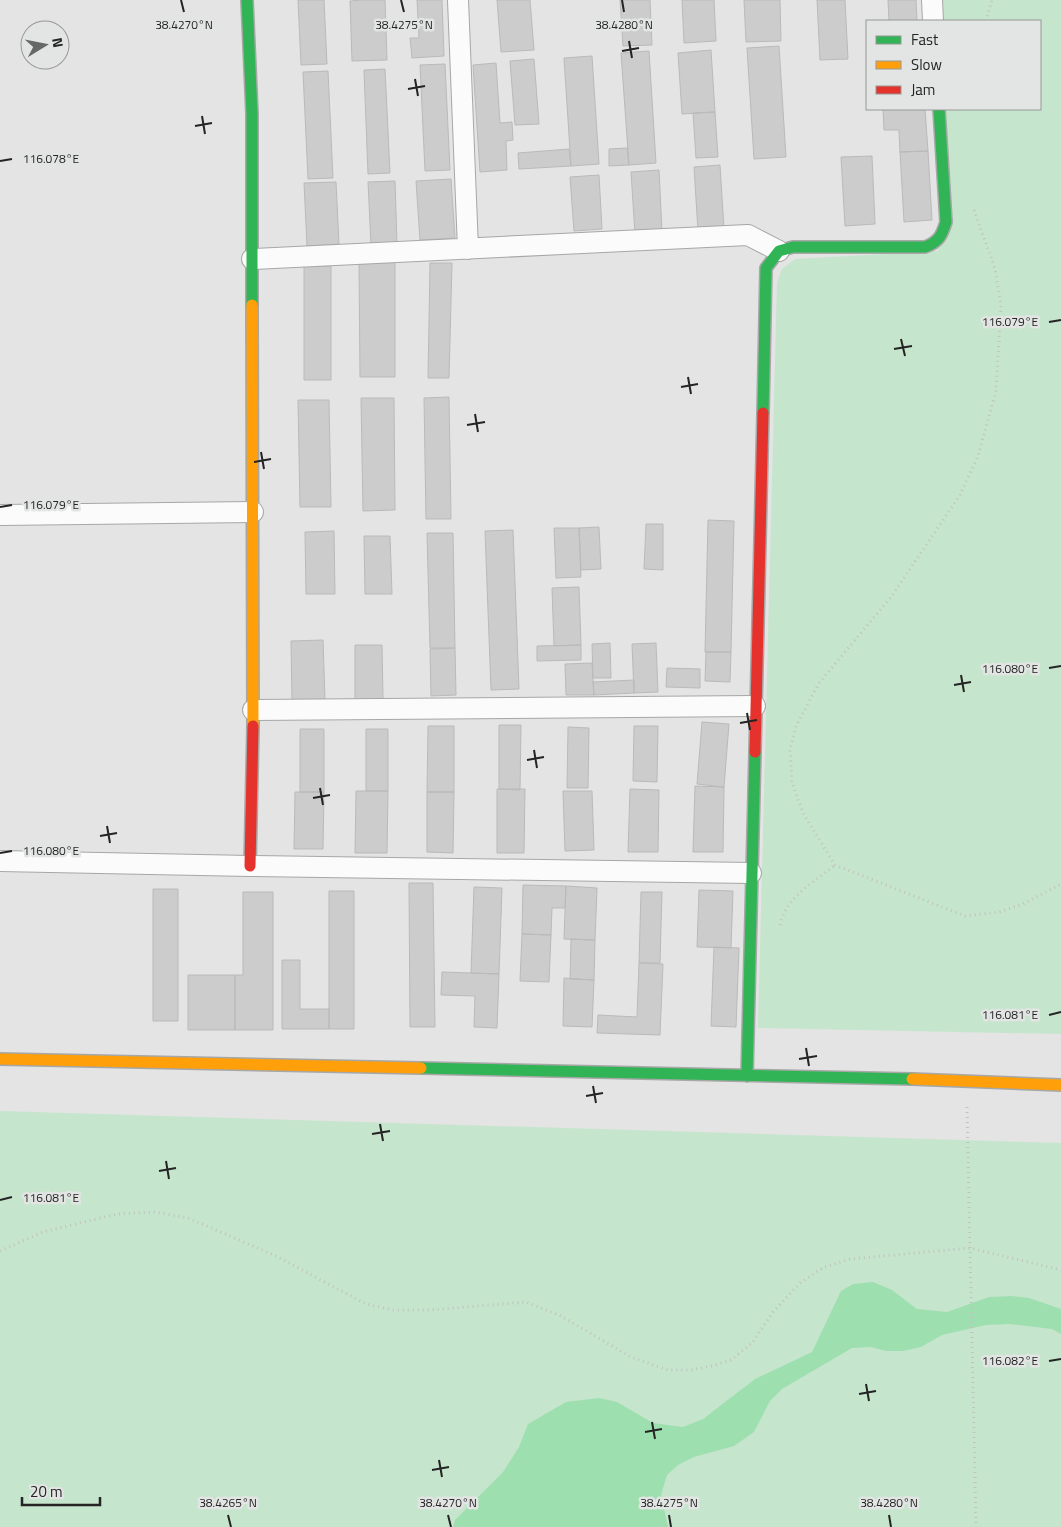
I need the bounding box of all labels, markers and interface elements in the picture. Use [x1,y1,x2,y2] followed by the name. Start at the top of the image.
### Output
[155,15,213,34] text: 38.4270°N
[375,15,433,34] text: 38.4275°N
[595,15,653,34] text: 38.4280°N
[20,20,70,70] north arrow
[866,20,1041,110] legend
[911,28,939,51] text: Fast
[47,36,69,49] text: N
[911,53,942,76] text: Slow
[911,78,935,101] text: Jam
[23,149,79,168] text: 116.078°E
[982,312,1038,331] text: 116.079°E
[23,495,79,514] text: 116.079°E
[982,659,1038,678] text: 116.080°E
[23,841,79,860] text: 116.080°E
[982,1005,1038,1024] text: 116.081°E
[23,1188,79,1207] text: 116.081°E
[982,1351,1038,1370] text: 116.082°E
[22,1474,100,1506] scale bar
[30,1480,63,1503] text: 20 m
[199,1493,257,1512] text: 38.4265°N
[419,1493,477,1512] text: 38.4270°N
[640,1493,698,1512] text: 38.4275°N
[860,1493,918,1512] text: 38.4280°N

